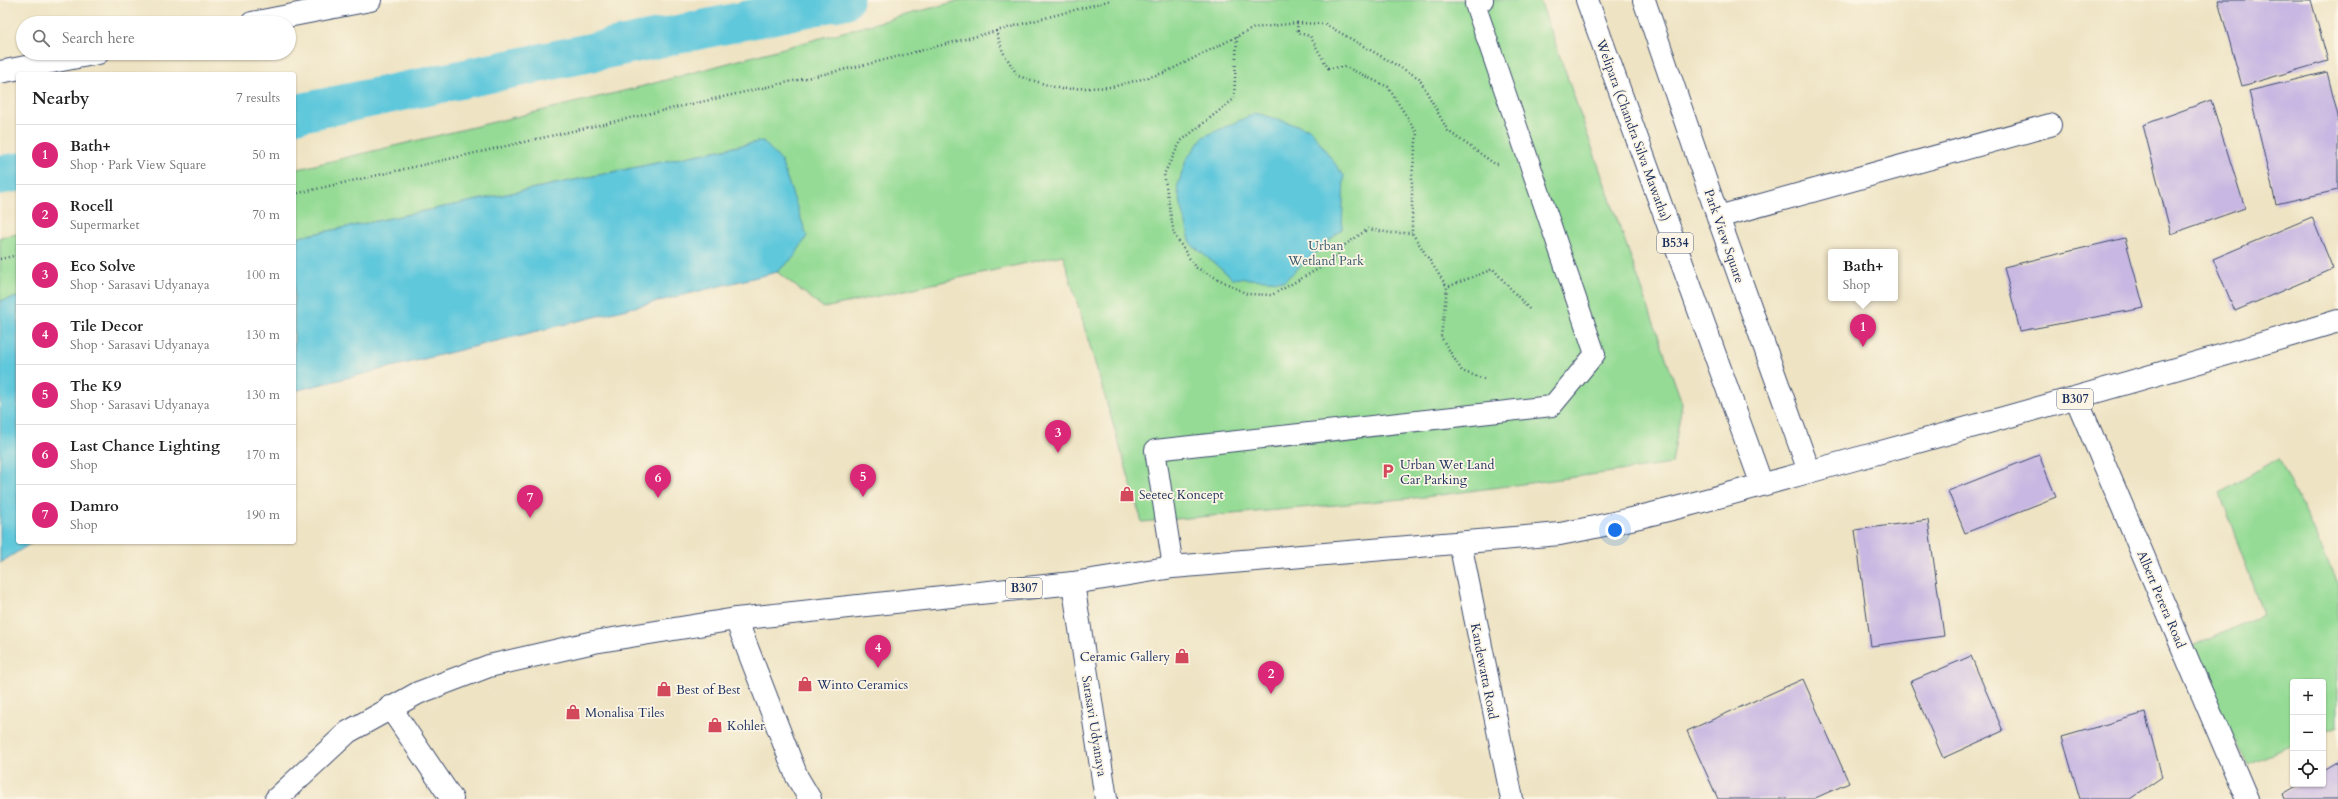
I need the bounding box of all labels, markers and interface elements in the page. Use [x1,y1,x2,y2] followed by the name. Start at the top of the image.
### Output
[16,16,296,60] search box
[30,27,52,49] icon: search
[62,28,135,48] text: Search here
[1591,36,1674,224] street label: Welipara (Chandra Silva Mawatha)
[32,87,89,110] text: Nearby
[236,89,280,107] text: 7 results
[70,136,111,156] text: Bath+
[42,146,48,164] text: 1
[252,146,280,164] text: 50 m
[70,156,206,174] text: Shop · Park View Square
[1700,187,1749,286] street label: Park View Square
[70,196,113,216] text: Rocell
[42,206,48,224] text: 2
[252,206,280,224] text: 70 m
[70,216,140,234] text: Supermarket
[1657,233,1693,253] road number: B534
[1287,237,1364,270] park label: Urban Wetland Park
[1828,249,1898,301] popup
[70,256,136,276] text: Eco Solve
[1843,256,1883,276] text: Bath+
[42,266,48,284] text: 3
[246,266,280,284] text: 100 m
[70,276,210,294] text: Shop · Sarasavi Udyanaya
[1843,276,1870,294] text: Shop
[1850,314,1876,347] pin: 1
[70,316,143,336] text: Tile Decor
[42,326,48,344] text: 4
[246,326,280,344] text: 130 m
[70,336,210,354] text: Shop · Sarasavi Udyanaya
[70,376,121,396] text: The K9
[42,386,48,404] text: 5
[246,386,280,404] text: 130 m
[2057,389,2093,409] road number: B307
[70,396,210,414] text: Shop · Sarasavi Udyanaya
[1045,420,1071,453] pin: 3
[70,436,220,456] text: Last Chance Lighting
[42,446,48,464] text: 6
[246,446,280,464] text: 170 m
[70,456,98,474] text: Shop
[1400,456,1495,489] place label: Urban Wet Land Car Parking
[1379,462,1397,480] parking icon: Urban Wet Land Car Parking
[850,464,876,497] pin: 5
[645,465,671,498] pin: 6
[517,485,543,518] pin: 7
[1118,485,1136,503] shop icon: Seetec Koncept
[1139,486,1224,504] place label: Seetec Koncept
[70,496,119,516] text: Damro
[42,506,48,524] text: 7
[246,506,280,524] text: 190 m
[70,516,98,534] text: Shop
[1605,520,1625,540] your location
[2132,548,2190,651] street label: Albert Perera Road
[1006,578,1042,598] road number: B307
[1466,622,1502,721] street label: Kandewatta Road
[865,635,891,668] pin: 4
[1173,647,1191,665] shop icon: Ceramic Gallery
[1080,648,1170,666] place label: Ceramic Gallery
[1258,661,1284,694] pin: 2
[796,675,814,693] shop icon: Winto Ceramics
[1077,675,1111,778] street label: Sarasavi Udyanaya
[816,676,908,694] place label: Winto Ceramics
[2290,679,2326,787] map controls
[2290,679,2326,715] button: +
[655,680,673,698] shop icon: Best of Best
[676,681,740,699] place label: Best of Best
[564,703,582,721] shop icon: Monalisa Tiles
[585,704,664,722] place label: Monalisa Tiles
[2290,715,2326,751] button: −
[706,716,724,734] shop icon: Kohler
[727,717,765,735] place label: Kohler
[2290,751,2326,787] button: locate

